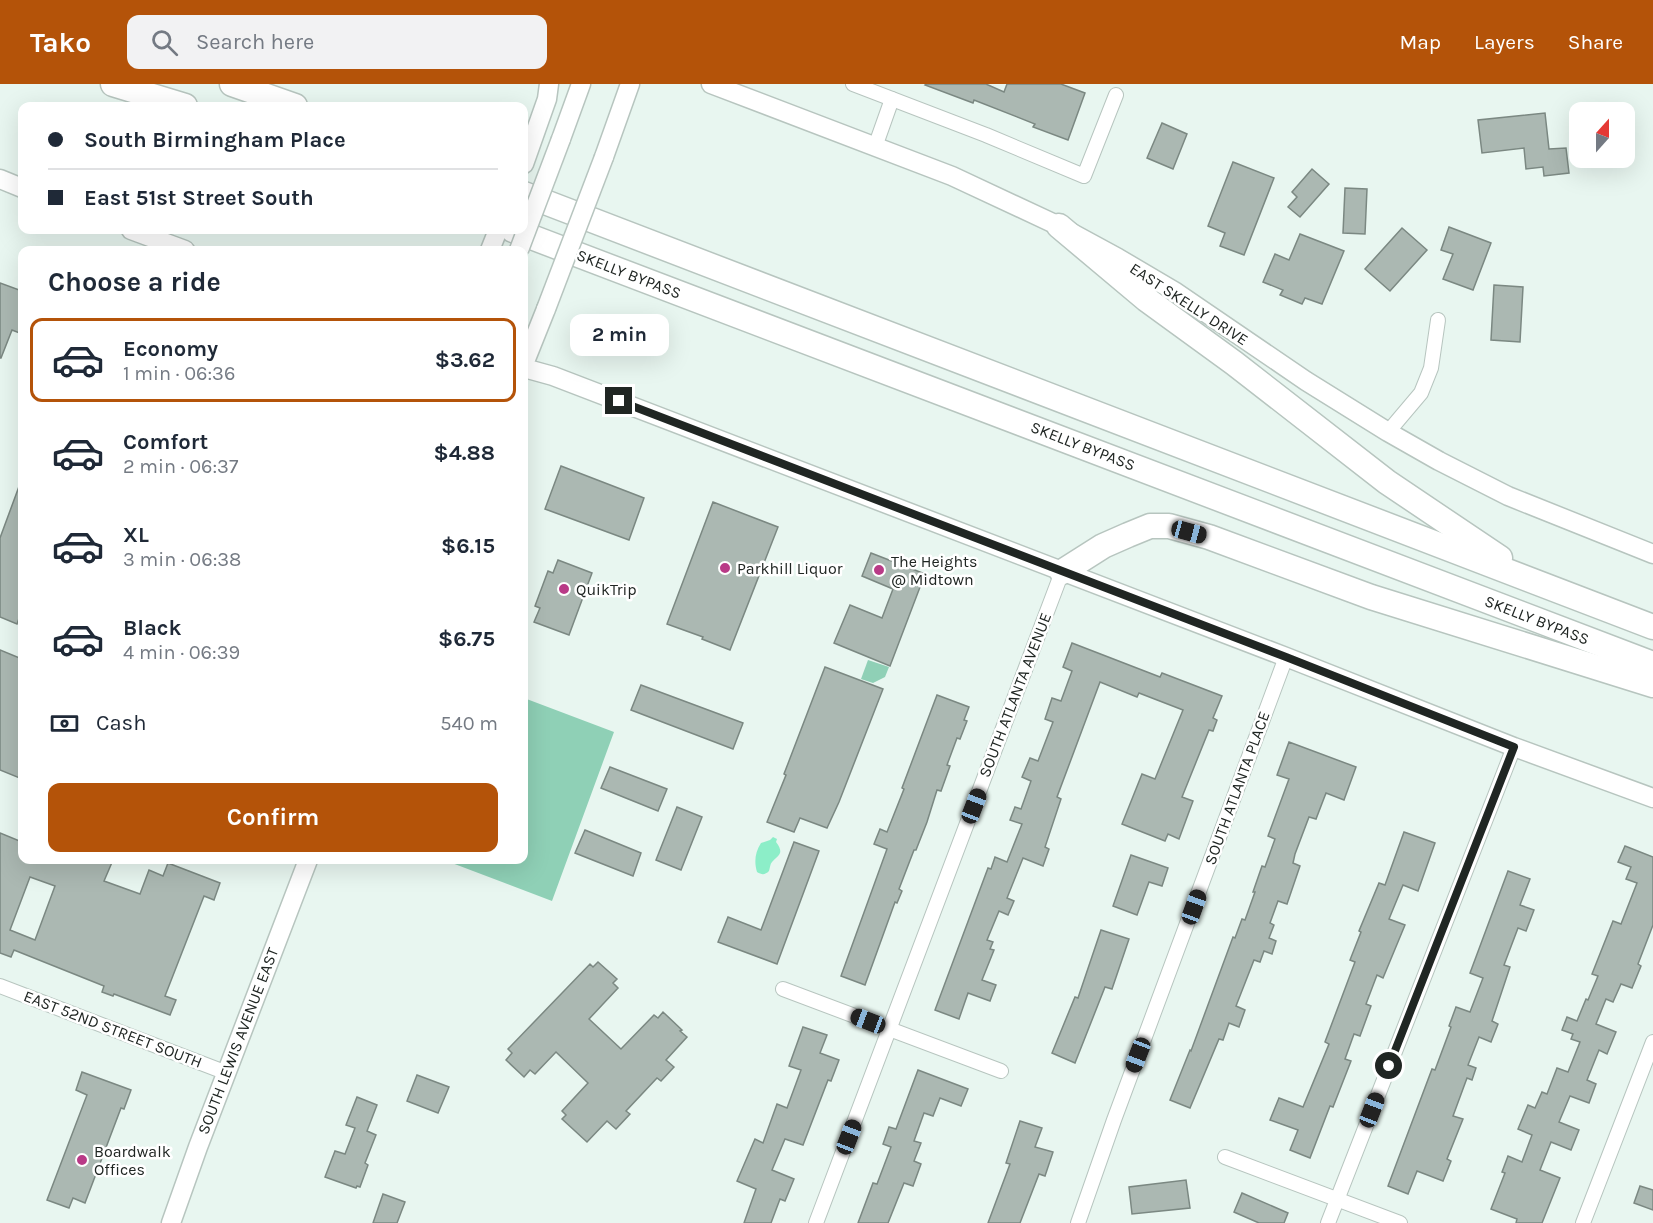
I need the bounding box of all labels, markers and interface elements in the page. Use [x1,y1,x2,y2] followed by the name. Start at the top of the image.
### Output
[127,15,547,69] search box
[30,26,91,59] text: Tako
[148,26,181,59] icon: search
[196,29,314,55] text: Search here
[1399,30,1441,54] text: Map
[1474,30,1535,54] text: Layers
[1568,30,1623,54] text: Share
[1569,102,1635,168] north arrow
[1569,102,1635,168] map controls
[84,127,346,153] text: South Birmingham Place
[84,185,314,211] text: East 51st Street South
[574,245,684,303] street label: SKELLY BYPASS
[1126,259,1252,349] street label: EAST SKELLY DRIVE
[48,266,221,298] text: Choose a ride
[570,314,668,356] callout: 2 min
[592,323,647,346] text: 2 min
[51,333,105,387] icon: car
[123,336,218,362] text: Economy
[435,347,495,373] text: $3.62
[123,362,235,385] text: 1 min · 06:36
[605,387,632,414] route end
[1028,417,1138,475] street label: SKELLY BYPASS
[51,426,105,480] icon: car
[123,429,208,455] text: Comfort
[434,440,495,466] text: $4.88
[123,455,238,478] text: 2 min · 06:37
[51,519,105,573] icon: car
[1169,519,1209,545] car
[123,522,149,548] text: XL
[441,533,495,559] text: $6.15
[123,548,241,571] text: 3 min · 06:38
[891,552,977,589] place label: The Heights @ Midtown
[737,559,843,578] place label: Parkhill Liquor
[718,561,732,575] marker: Parkhill Liquor
[872,563,886,577] marker: The Heights @ Midtown
[576,580,637,599] place label: QuikTrip
[557,582,571,596] marker: QuikTrip
[1482,591,1592,649] street label: SKELLY BYPASS
[975,610,1055,780] street label: SOUTH ATLANTA AVENUE
[51,612,105,666] icon: car
[123,615,182,641] text: Black
[438,626,495,652] text: $6.75
[123,641,240,664] text: 4 min · 06:39
[48,707,81,740] icon: cash
[1200,709,1274,867] street label: SOUTH ATLANTA PLACE
[96,710,146,736] text: Cash
[440,712,498,735] text: 540 m
[48,783,498,852] button: Confirm
[959,786,989,826] car
[1179,887,1209,927] car
[194,945,282,1137] street label: SOUTH LEWIS AVENUE EAST
[21,986,205,1072] street label: EAST 52ND STREET SOUTH
[848,1006,888,1036] car
[1123,1035,1153,1075] car
[1375,1052,1402,1079] route start
[1357,1090,1387,1130] car
[834,1117,864,1157] car
[94,1142,171,1179] place label: Boardwalk Offices
[75,1153,89,1167] marker: Boardwalk Offices

